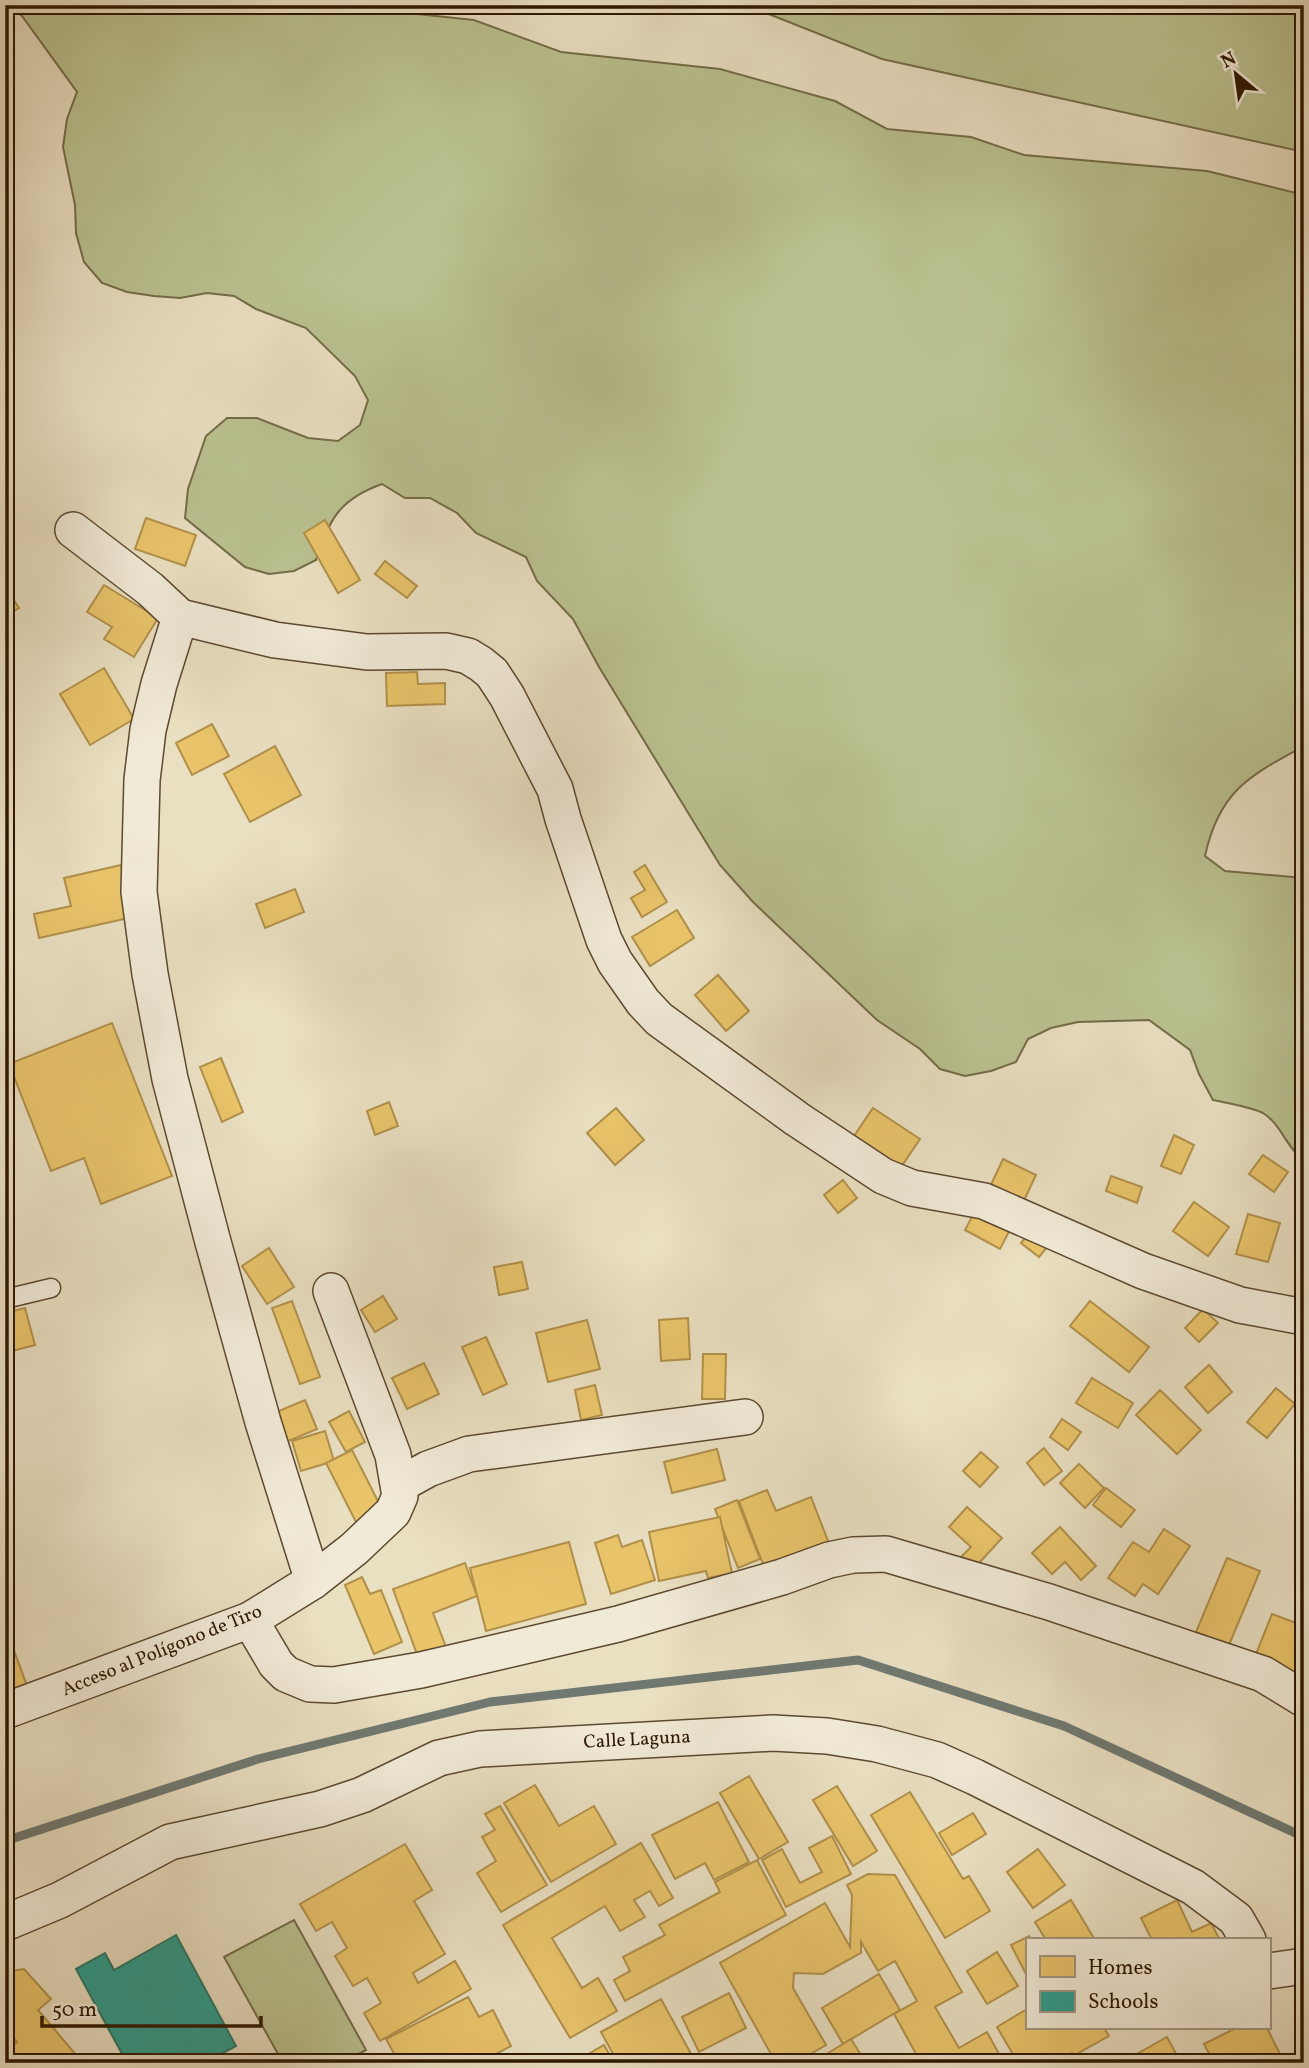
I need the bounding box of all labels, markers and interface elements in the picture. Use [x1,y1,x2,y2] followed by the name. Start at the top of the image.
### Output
[1200,38,1270,108] north arrow
[1216,46,1241,76] text: N
[58,1599,266,1703] street label: Acceso al Polígono de Tiro
[583,1724,691,1756] street label: Calle Laguna
[1026,1938,1270,2030] legend
[1088,1954,1153,1983] text: Homes
[42,1984,261,2028] scale bar
[1088,1988,1158,2017] text: Schools
[52,1996,97,2025] text: 50 m

